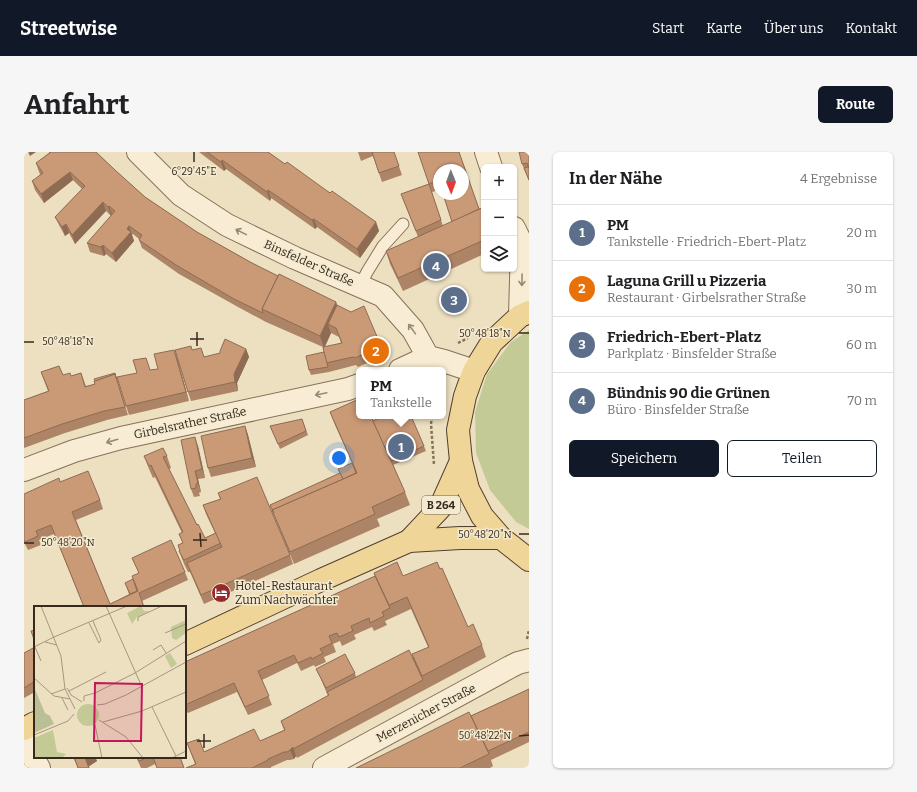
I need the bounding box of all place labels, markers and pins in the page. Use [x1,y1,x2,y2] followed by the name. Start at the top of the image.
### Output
[423,251,449,281] pin: 4
[441,285,467,315] pin: 3
[363,336,389,366] pin: 2
[388,432,414,462] pin: 1
[235,579,338,607] place label: Hotel-Restaurant Zum Nachwächter
[210,582,232,604] hotel icon: Hotel-Restaurant Zum Nachwächter

